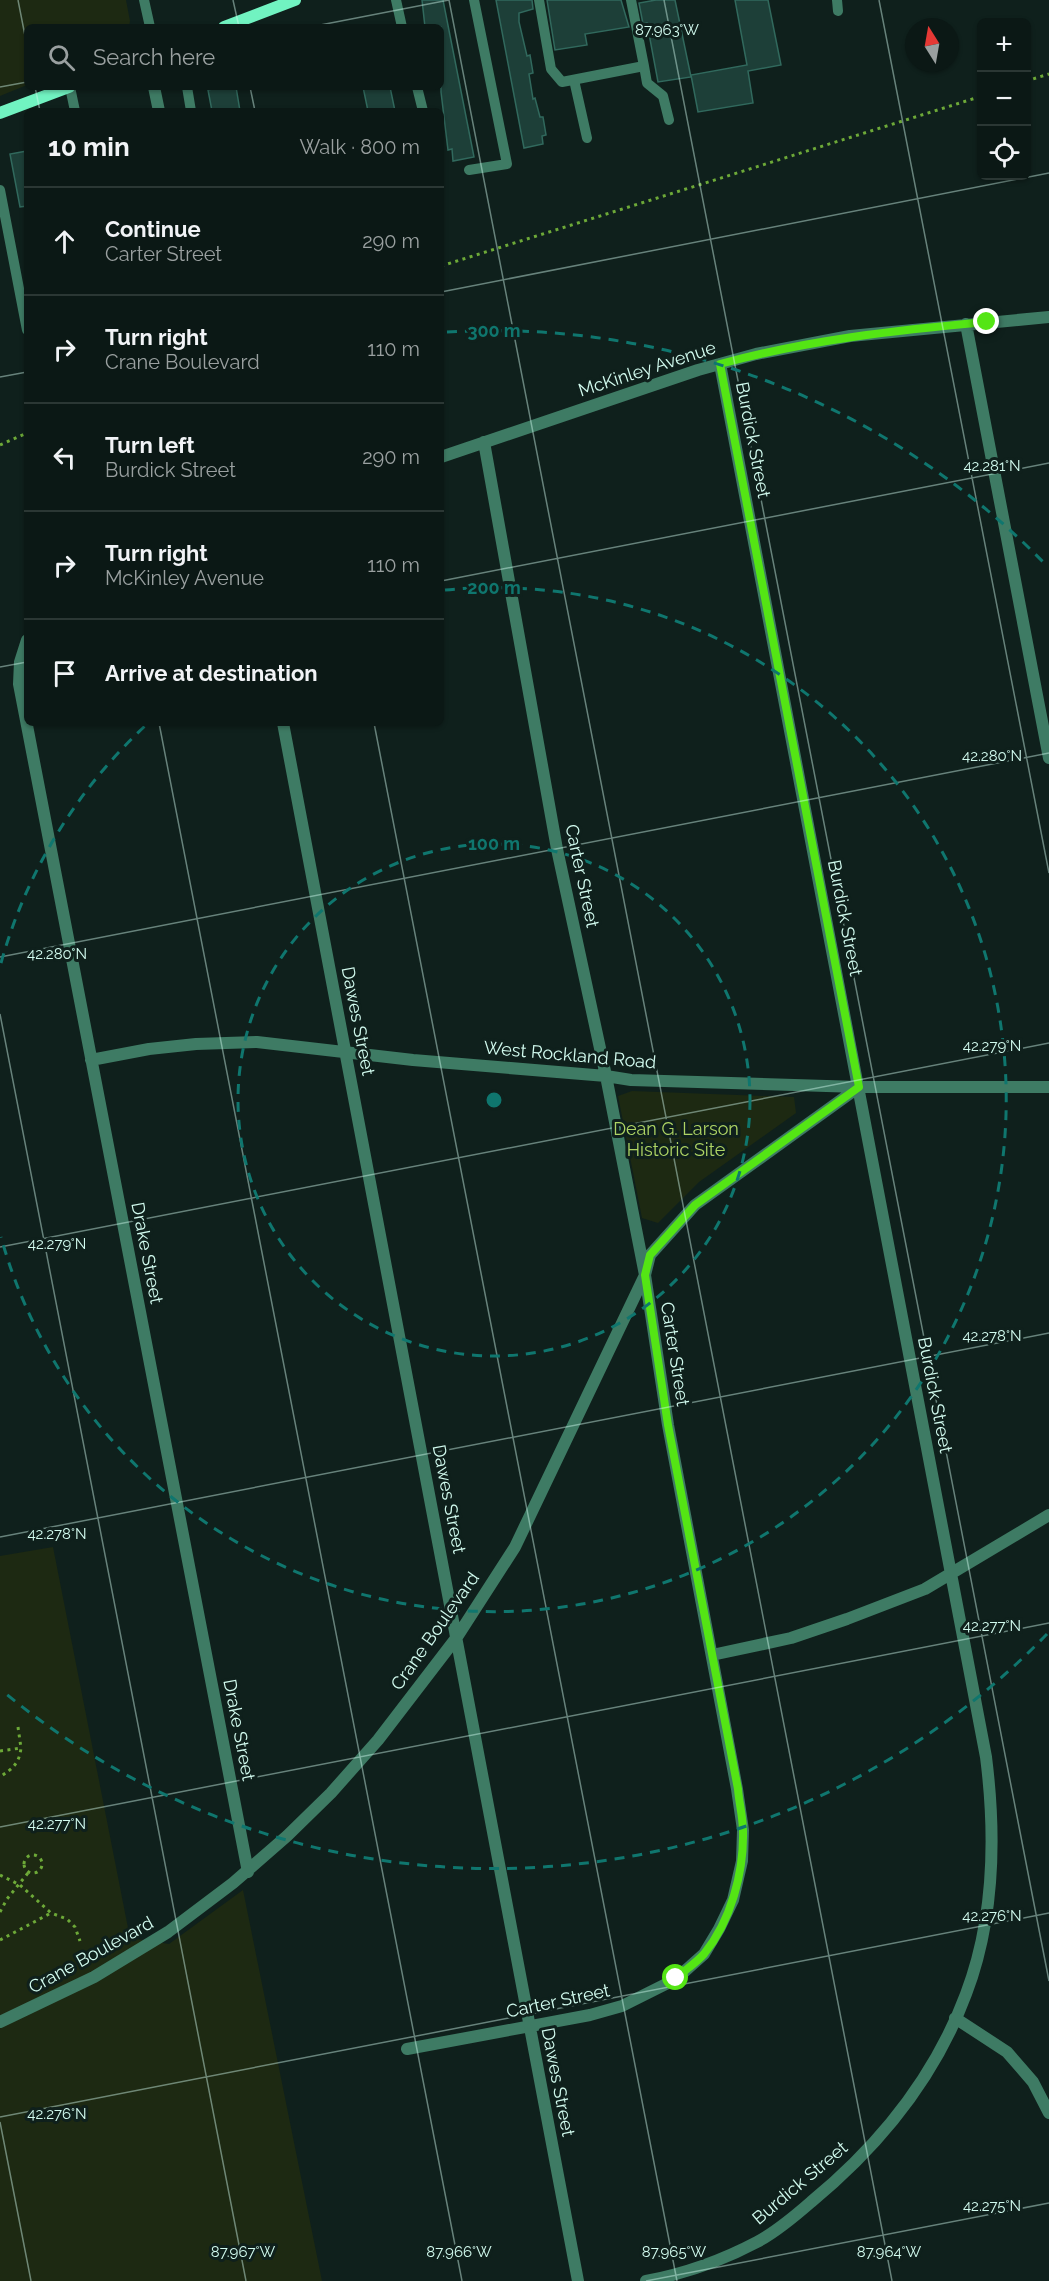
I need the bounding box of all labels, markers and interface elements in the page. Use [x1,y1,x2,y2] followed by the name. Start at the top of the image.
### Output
[905,18,959,72] north arrow
[977,18,1031,180] map controls
[977,18,1031,72] button: +
[635,21,699,39] text: 87.963°W
[24,24,444,90] search box
[45,41,78,74] icon: search
[93,44,215,70] text: Search here
[977,72,1031,126] button: −
[977,126,1031,180] button: locate
[48,132,130,162] text: 10 min
[299,135,420,159] text: Walk · 800 m
[105,216,201,242] text: Continue
[48,225,81,258] icon: ahead
[362,229,420,253] text: 290 m
[105,242,222,266] text: Carter Street
[973,308,999,334] route end
[467,320,521,341] text: 300 m
[105,324,208,350] text: Turn right
[48,333,81,366] icon: right
[576,336,719,401] street label: McKinley Avenue
[367,337,420,361] text: 110 m
[105,350,260,374] text: Crane Boulevard
[732,380,775,500] street label: Burdick Street
[105,432,195,458] text: Turn left
[48,441,81,474] icon: left
[362,445,420,469] text: 290 m
[963,457,1021,475] text: 42.281°N
[105,458,236,482] text: Burdick Street
[105,540,208,566] text: Turn right
[48,549,81,582] icon: right
[367,553,420,577] text: 110 m
[105,566,264,590] text: McKinley Avenue
[467,577,521,598] text: 200 m
[48,657,81,690] icon: arrive
[105,660,318,686] text: Arrive at destination
[962,747,1022,765] text: 42.280°N
[561,822,604,930] street label: Carter Street
[468,833,520,854] text: 100 m
[824,858,867,978] street label: Burdick Street
[27,945,87,963] text: 42.280°N
[338,965,379,1077] street label: Dawes Street
[483,1036,657,1073] street label: West Rockland Road
[963,1037,1021,1055] text: 42.279°N
[484,1090,504,1110] centre of rings
[613,1118,739,1160] park label: Dean G. Larson Historic Site
[127,1200,168,1306] street label: Drake Street
[28,1235,86,1253] text: 42.279°N
[657,1300,694,1408] street label: Carter Street
[962,1327,1022,1345] text: 42.278°N
[914,1335,957,1455] street label: Burdick Street
[429,1443,470,1555] street label: Dawes Street
[27,1525,87,1543] text: 42.278°N
[386,1568,483,1694] street label: Crane Boulevard
[963,1617,1021,1635] text: 42.277°N
[219,1677,260,1783] street label: Drake Street
[28,1815,86,1833] text: 42.277°N
[962,1907,1022,1925] text: 42.276°N
[25,1912,157,1997] street label: Crane Boulevard
[662,1964,688,1990] route start
[504,1979,612,2022] street label: Carter Street
[538,2026,579,2138] street label: Dawes Street
[27,2105,87,2123] text: 42.276°N
[748,2137,852,2229] street label: Burdick Street
[963,2197,1021,2215] text: 42.275°N
[211,2243,275,2261] text: 87.967°W
[426,2243,492,2261] text: 87.966°W
[642,2243,707,2261] text: 87.965°W
[857,2243,921,2261] text: 87.964°W

